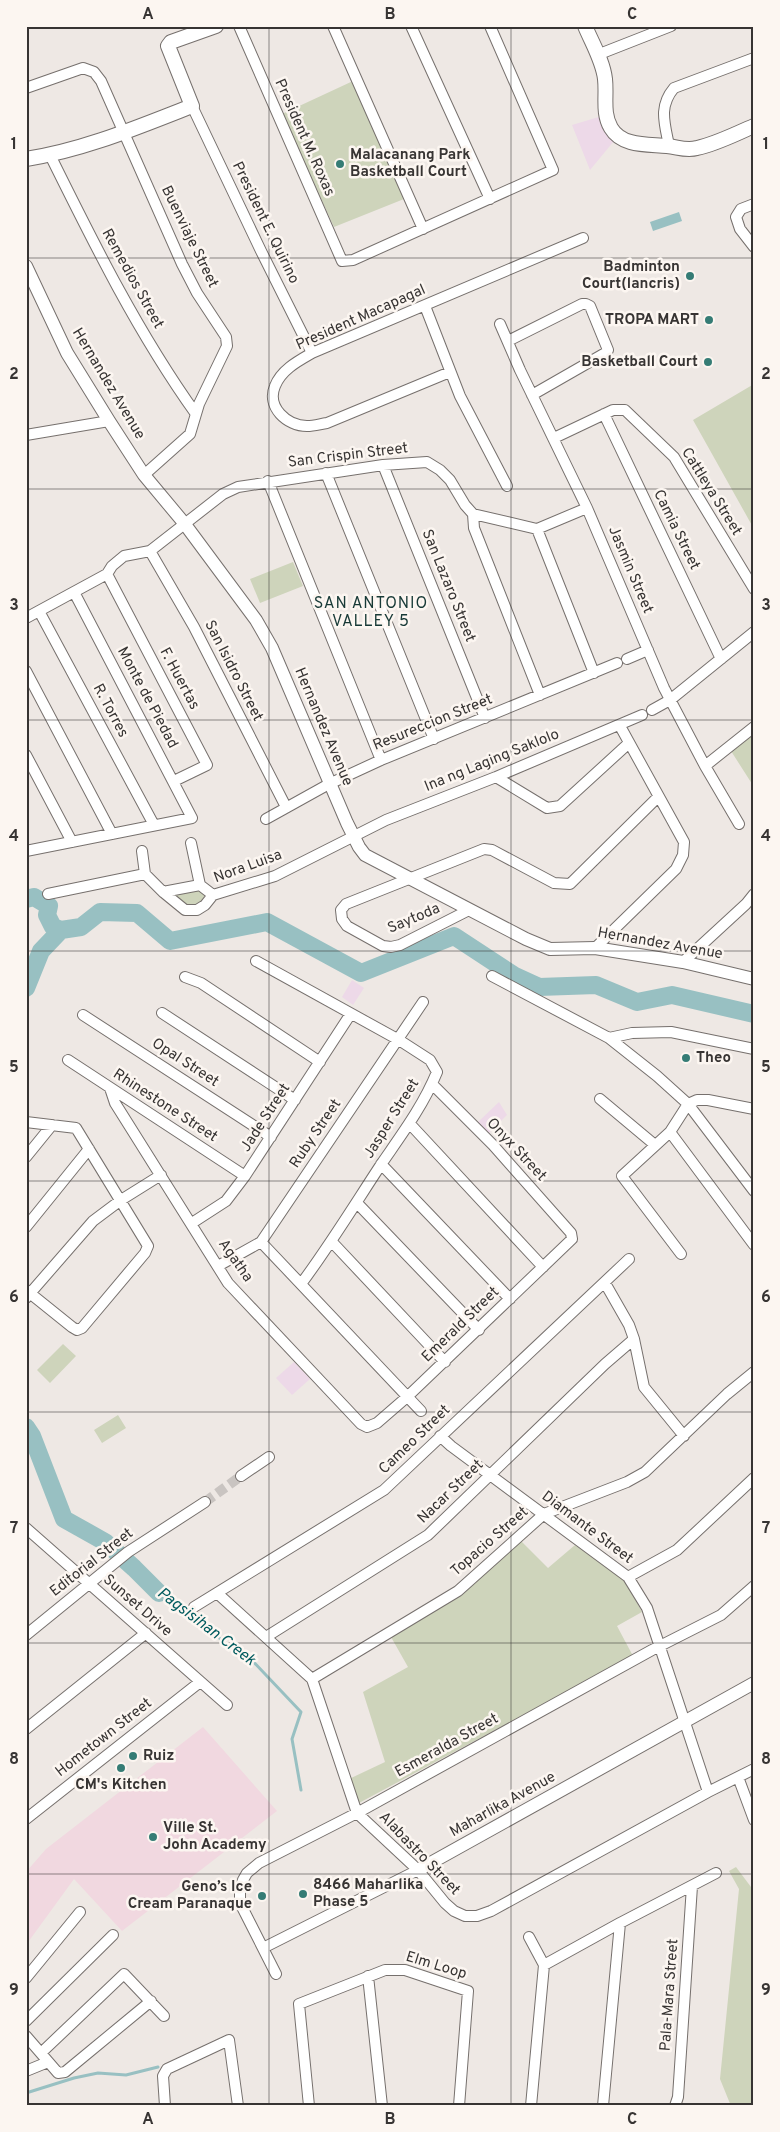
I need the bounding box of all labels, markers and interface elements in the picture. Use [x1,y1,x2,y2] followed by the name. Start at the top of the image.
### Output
[142,5,154,25] text: A
[384,5,396,25] text: B
[627,5,637,25] text: C
[270,76,338,200] street label: President M. Roxas
[11,135,17,155] text: 1
[763,135,769,155] text: 1
[350,146,471,182] place label: Malacanang Park Basketball Court
[334,158,346,170] marker: Malacanang Park Basketball Court
[227,159,303,287] street label: President E. Quirino
[156,183,222,291] street label: Buenviaje Street
[97,226,167,332] street label: Remedios Street
[582,258,680,294] place label: Badminton Court(lancris)
[684,270,696,282] marker: Badminton Court(lancris)
[293,281,429,355] street label: President Macapagal
[605,311,699,330] place label: TROPA MART
[703,314,715,326] marker: TROPA MART
[67,325,149,443] street label: Hernandez Avenue
[581,353,698,372] place label: Basketball Court
[702,356,714,368] marker: Basketball Court
[9,365,19,385] text: 2
[761,365,771,385] text: 2
[287,439,409,473] street label: San Crispin Street
[676,444,746,540] street label: Cattleya Street
[648,487,704,573] street label: Camia Street
[603,524,657,616] street label: Jasmin Street
[417,527,479,645] street label: San Lazaro Street
[314,594,428,632] district label: SAN ANTONIO VALLEY 5
[9,596,19,616] text: 3
[761,596,771,616] text: 3
[199,617,267,725] street label: San Isidro Street
[112,644,182,752] street label: Monte de Piedad
[155,645,203,713] street label: F. Huertas
[289,665,357,789] street label: Hernandez Avenue
[88,681,132,741] street label: R. Torres
[370,690,496,756] street label: Resureccion Street
[422,725,562,797] street label: Ina ng Laging Saklolo
[9,827,19,847] text: 4
[761,827,771,847] text: 4
[211,846,285,888] street label: Nora Luisa
[385,899,443,939] street label: Saytoda
[596,924,724,964] street label: Hernandez Avenue
[148,1034,222,1092] street label: Opal Street
[696,1049,731,1068] place label: Theo
[680,1052,692,1064] marker: Theo
[9,1058,19,1078] text: 5
[761,1058,771,1078] text: 5
[109,1065,221,1147] street label: Rhinestone Street
[360,1075,424,1163] street label: Jasper Street
[237,1080,295,1156] street label: Jade Street
[286,1096,346,1172] street label: Ruby Street
[482,1114,550,1186] street label: Onyx Street
[213,1236,257,1286] street label: Agatha
[418,1283,504,1367] street label: Emerald Street
[9,1288,19,1308] text: 6
[761,1288,771,1308] text: 6
[375,1401,455,1479] street label: Cameo Street
[414,1456,488,1528] street label: Nacar Street
[538,1487,636,1569] street label: Diamante Street
[447,1503,533,1581] street label: Topacio Street
[10,1519,18,1539] text: 7
[762,1519,770,1539] text: 7
[46,1525,138,1601] street label: Editorial Street
[98,1571,176,1641] street label: Sunset Drive
[153,1583,260,1671] water label: Pagsisihan Creek
[52,1694,156,1782] street label: Hometown Street
[392,1710,502,1782] street label: Esmeralda Street
[143,1747,174,1766] place label: Ruiz
[9,1750,19,1770] text: 8
[127,1750,139,1762] marker: Ruiz
[761,1750,771,1770] text: 8
[115,1762,127,1774] marker: CM's Kitchen
[447,1768,559,1842] street label: Maharlika Avenue
[75,1776,167,1795] place label: CM's Kitchen
[374,1808,464,1900] street label: Alabastro Street
[163,1819,267,1855] place label: Ville St. John Academy
[147,1831,159,1843] marker: Ville St. John Academy
[313,1876,423,1912] place label: 8466 Maharlika Phase 5
[128,1878,252,1914] place label: Geno’s Ice Cream Paranaque
[297,1888,309,1900] marker: 8466 Maharlika Phase 5
[256,1890,268,1902] marker: Geno’s Ice Cream Paranaque
[657,1938,683,2052] street label: Pala-Mara Street
[403,1948,469,1984] street label: Elm Loop
[9,1981,19,2001] text: 9
[761,1981,771,2001] text: 9
[142,2110,154,2130] text: A
[384,2110,396,2130] text: B
[627,2110,637,2130] text: C

